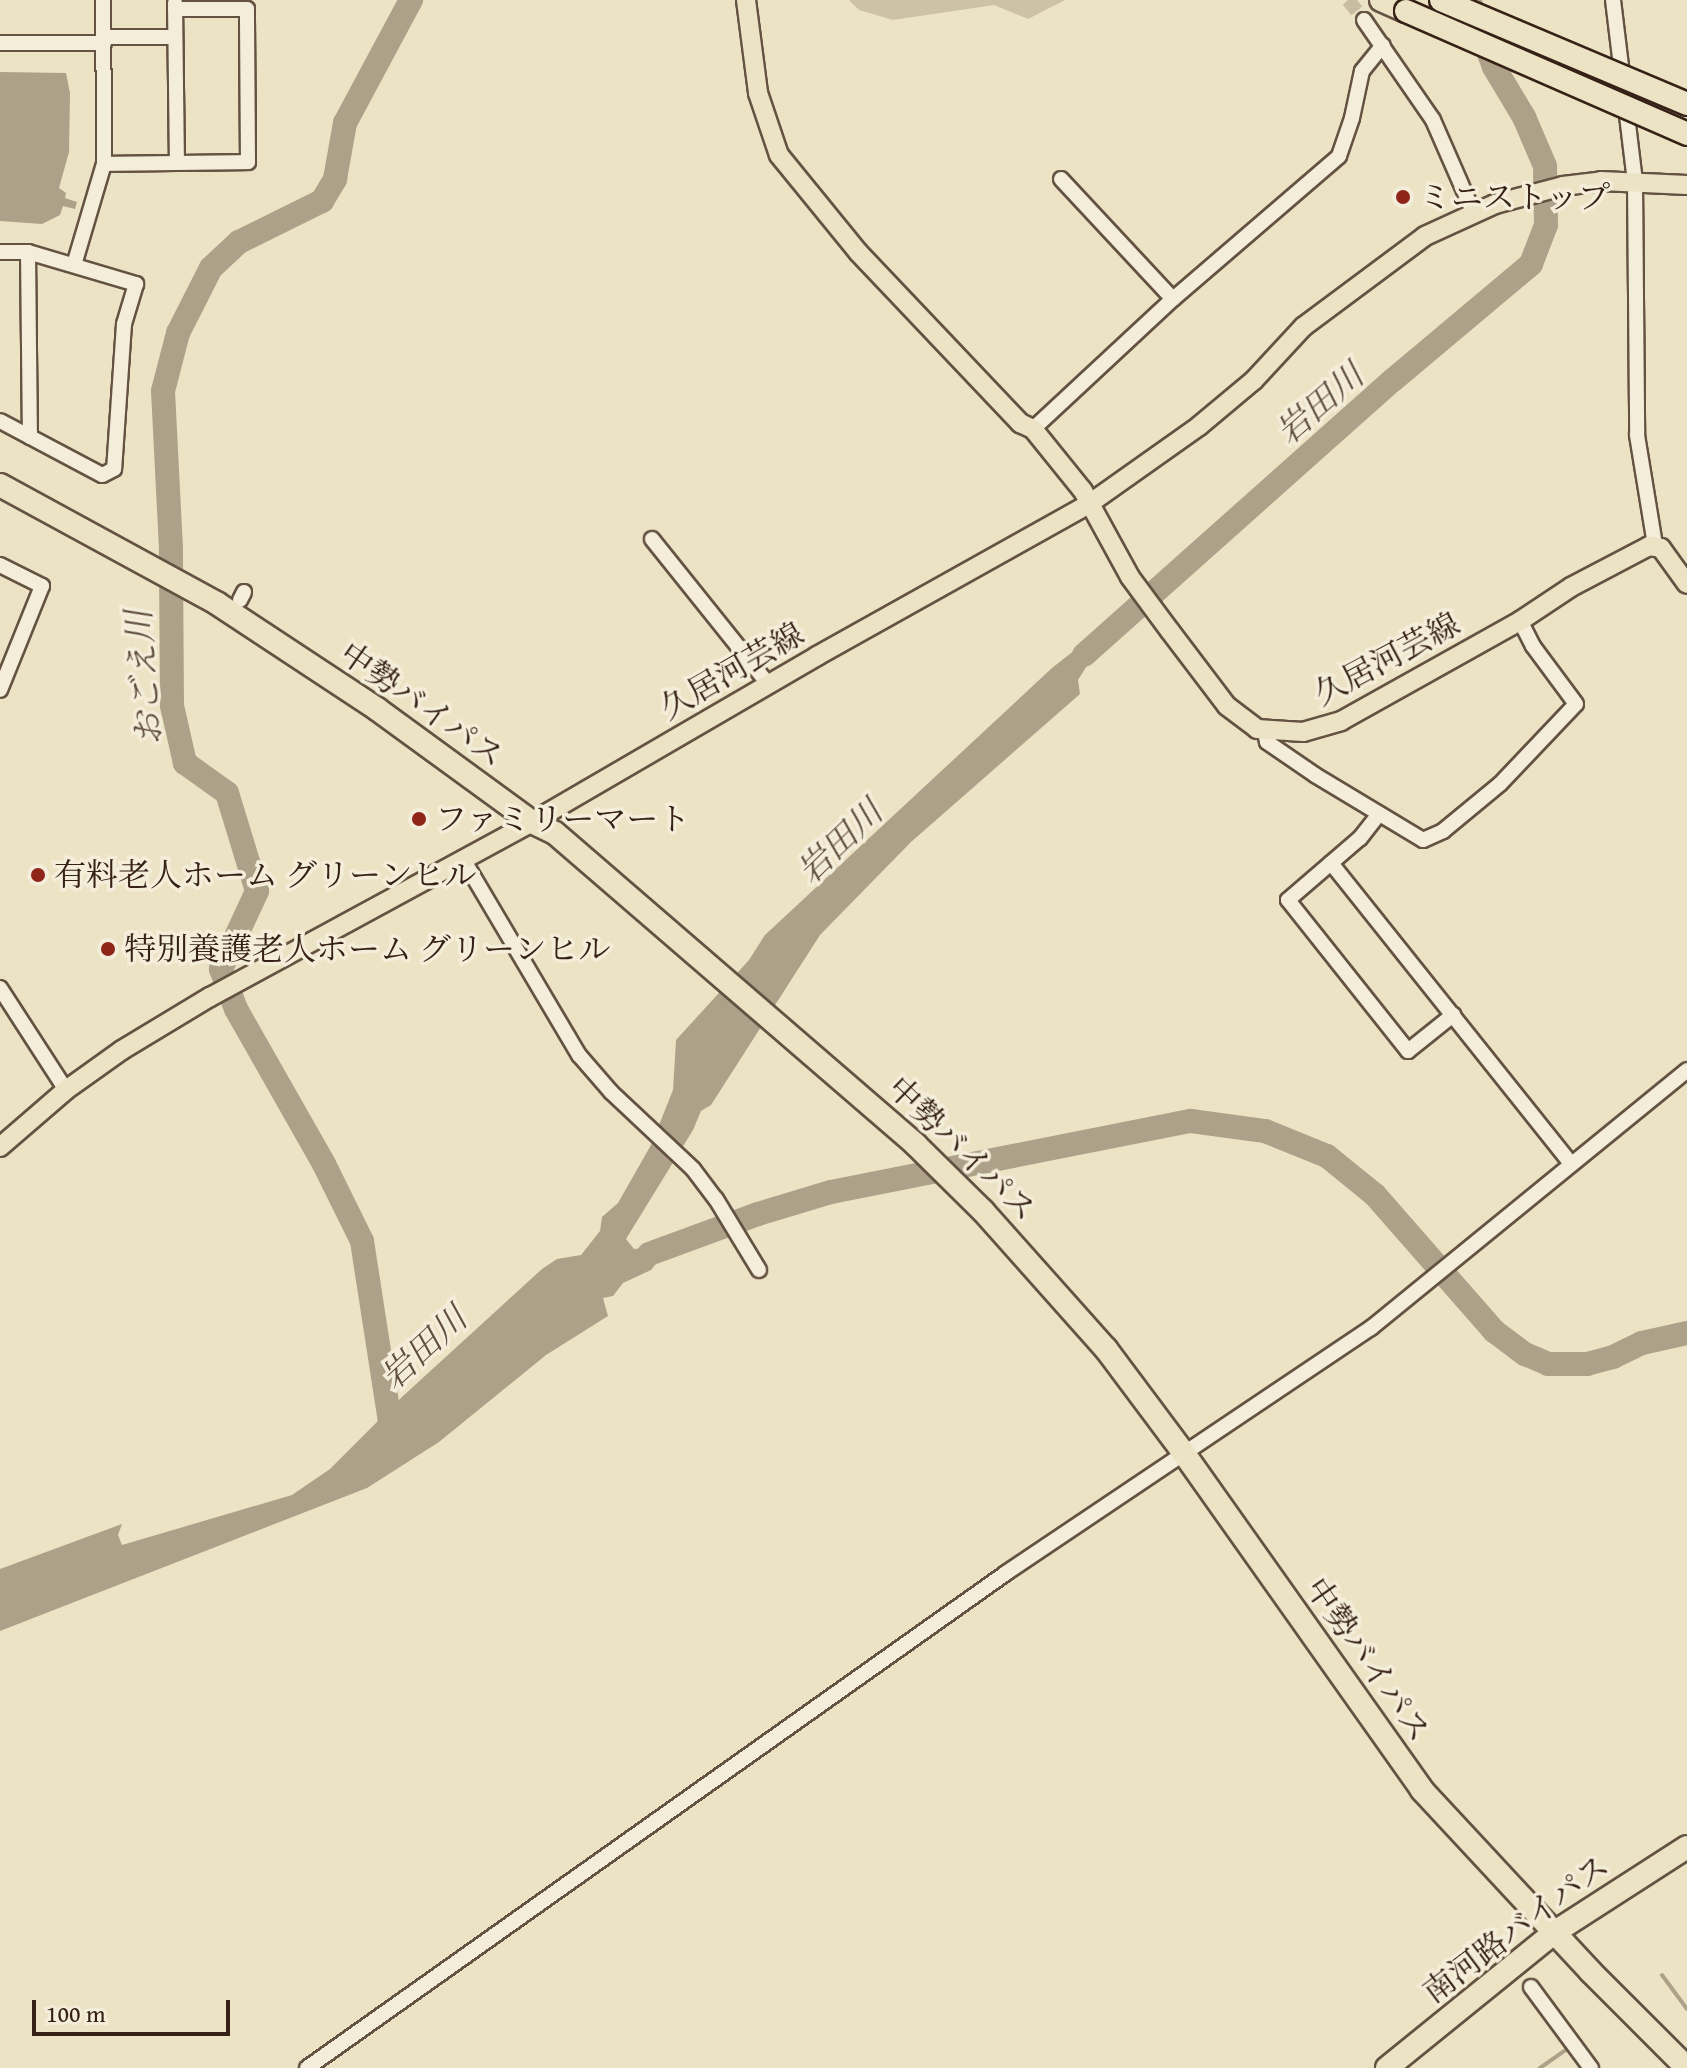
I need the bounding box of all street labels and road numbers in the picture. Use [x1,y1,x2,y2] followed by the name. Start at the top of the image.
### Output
[1307,604,1467,714] street label: 久居河芸線
[653,614,811,728] street label: 久居河芸線
[332,634,512,776] street label: 中勢バイパス
[880,1069,1044,1229] street label: 中勢バイパス
[1297,1570,1439,1750] street label: 中勢バイパス
[1415,1846,1617,2012] street label: 南河路バイパス

